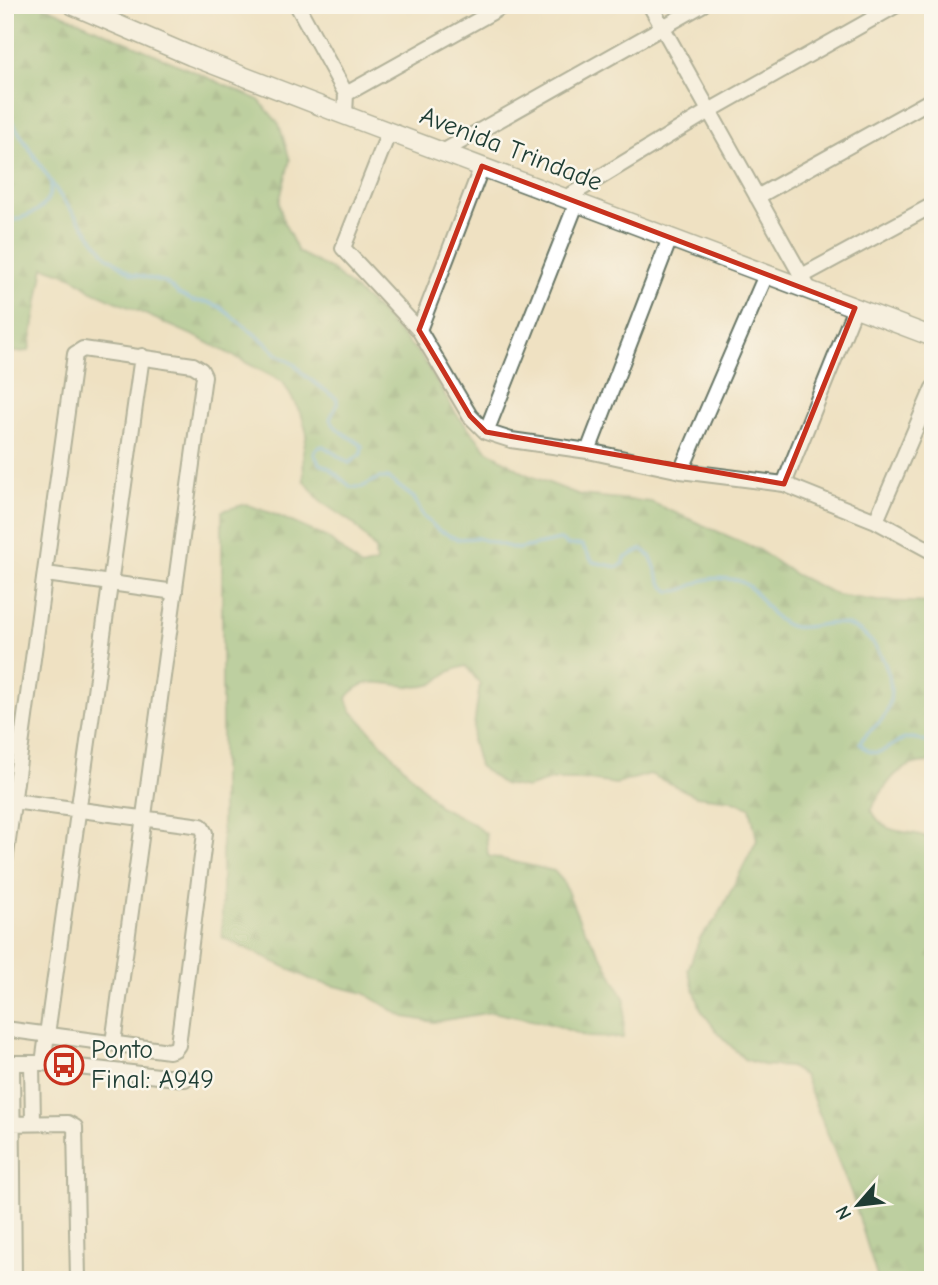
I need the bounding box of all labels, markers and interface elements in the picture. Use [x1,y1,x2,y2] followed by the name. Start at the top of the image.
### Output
[416,100,606,198] street label: Avenida Trindade
[91,1035,214,1095] place label: Ponto Final: A949
[43,1044,85,1086] bus stop icon: Ponto Final: A949
[822,1170,892,1240] north arrow
[831,1202,856,1223] text: N

